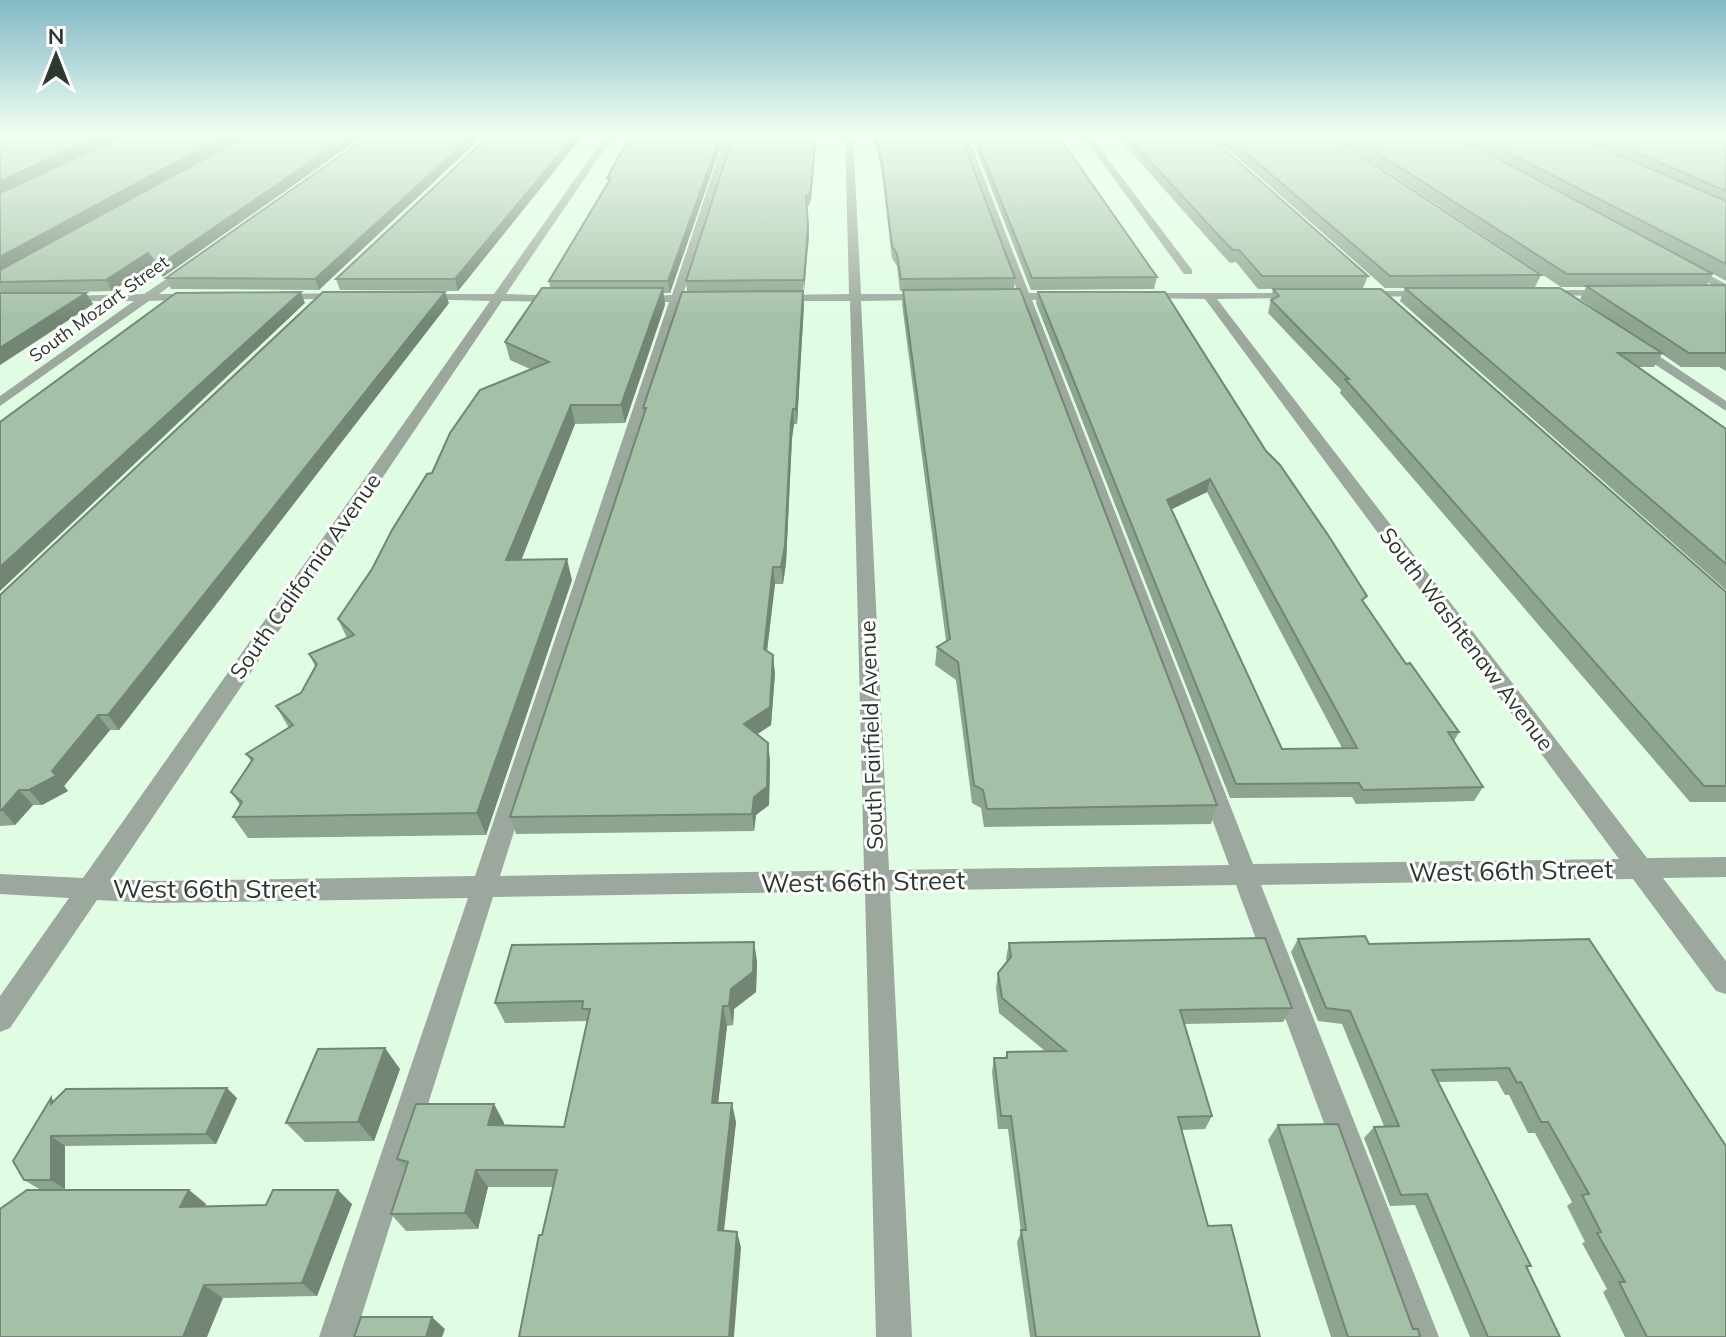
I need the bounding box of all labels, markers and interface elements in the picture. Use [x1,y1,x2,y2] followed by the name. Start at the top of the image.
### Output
[16,16,96,96] north arrow
[48,22,64,50] text: N
[24,250,173,367] street label: South Mozart Street
[223,468,387,684] street label: South California Avenue
[1374,522,1560,756] street label: South Washtenaw Avenue
[853,620,889,850] street label: South Fairfield Avenue
[1409,852,1613,889] street label: West 66th Street
[761,863,965,900] street label: West 66th Street
[113,872,317,905] street label: West 66th Street

